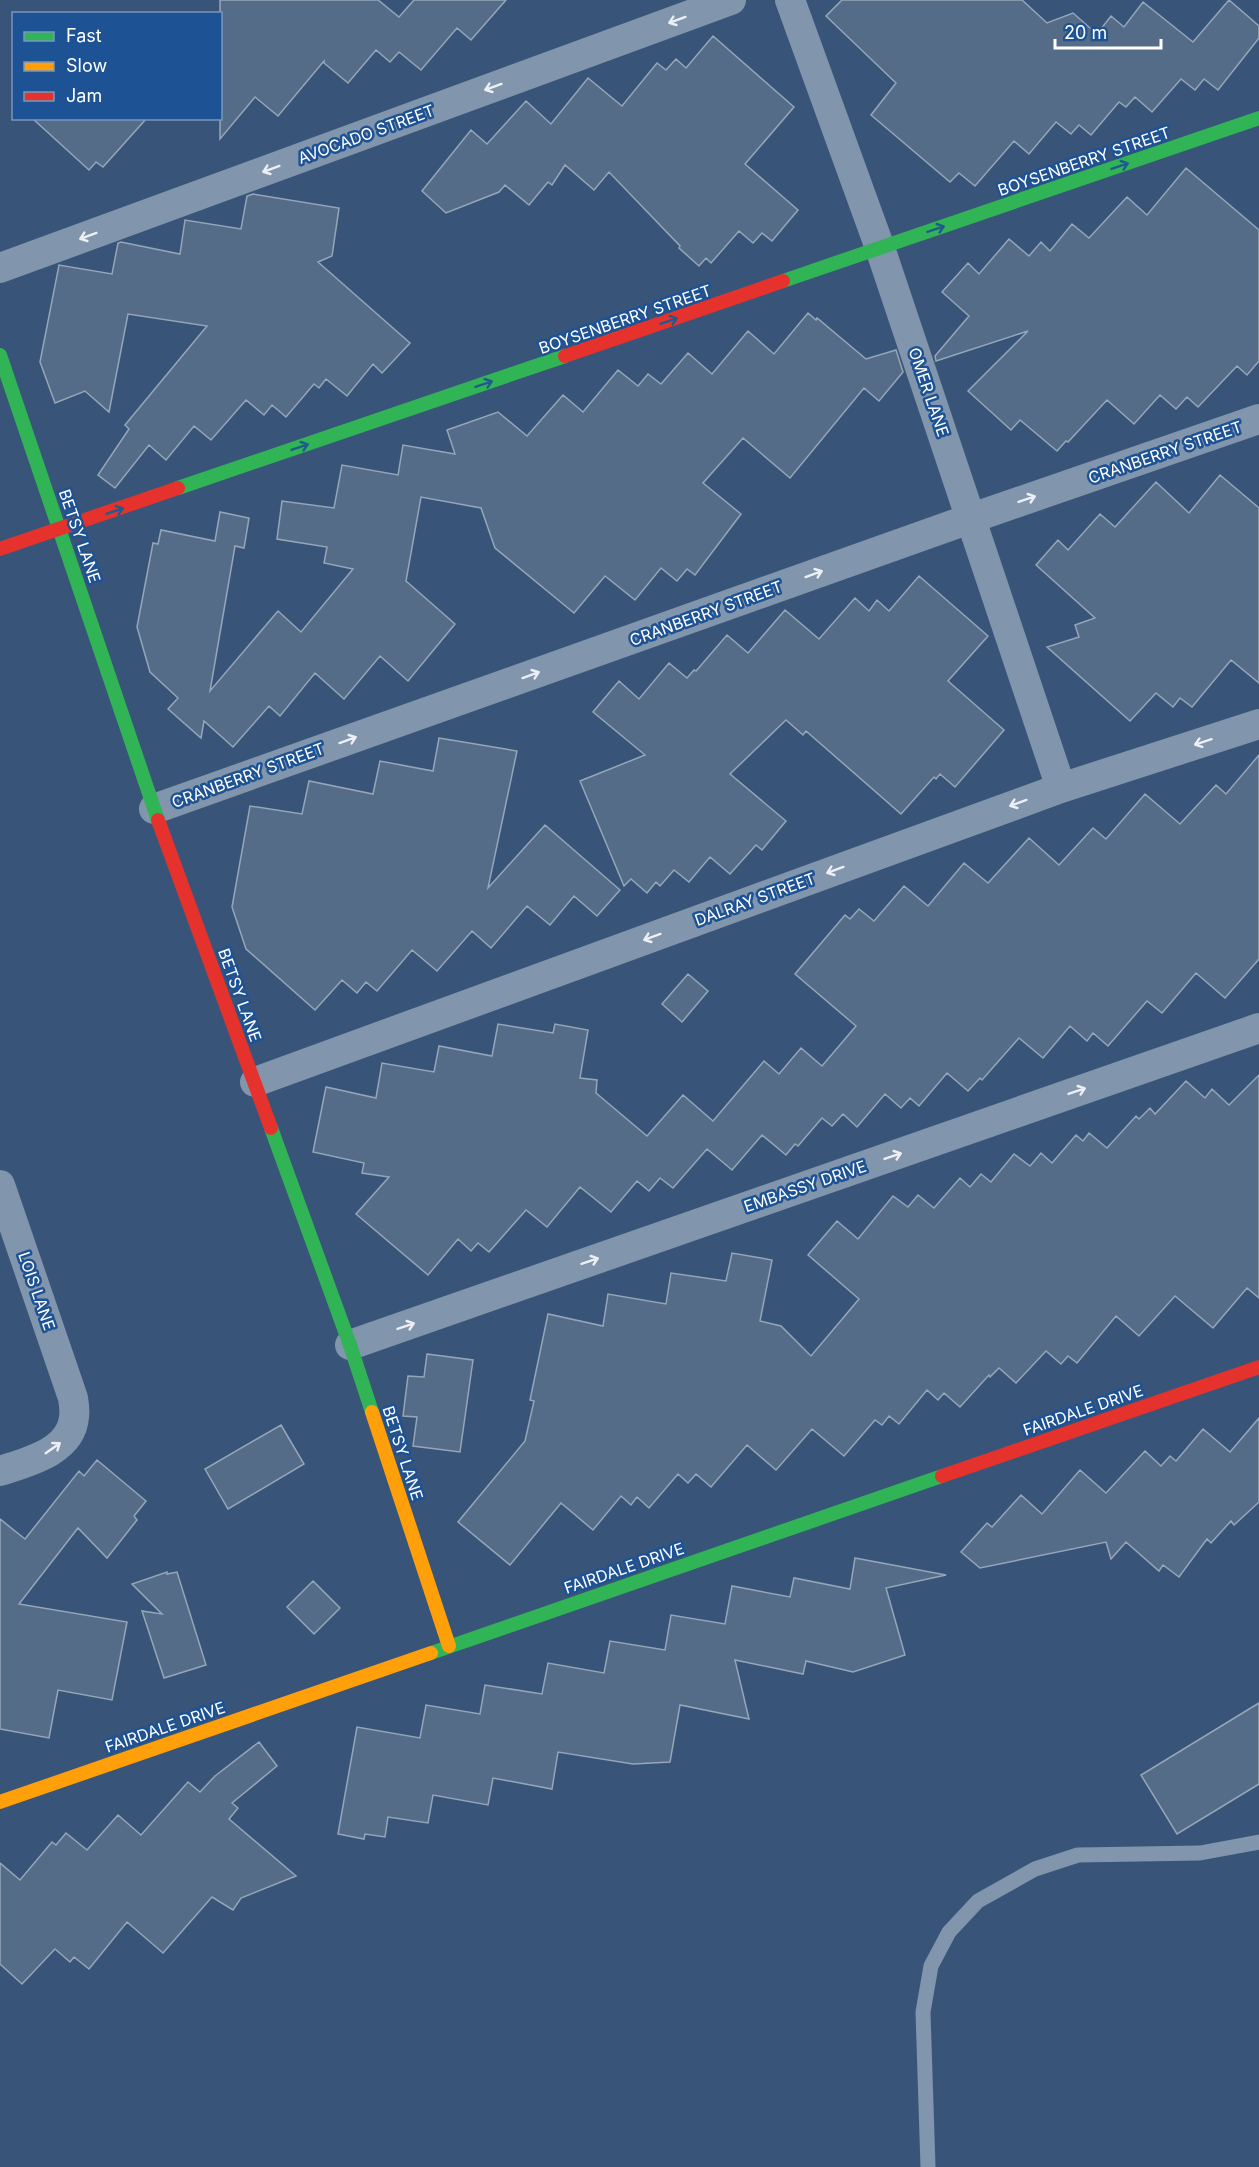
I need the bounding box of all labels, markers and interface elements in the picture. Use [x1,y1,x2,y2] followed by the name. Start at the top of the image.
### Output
[12,12,222,120] legend
[1055,12,1162,50] scale bar
[668,16,686,27] one-way arrow
[1064,22,1107,43] text: 20 m
[66,25,102,46] text: Fast
[66,55,107,76] text: Slow
[485,83,503,94] one-way arrow
[66,85,102,106] text: Jam
[295,100,437,168] street label: AVOCADO STREET
[995,122,1173,200] street label: BOYSENBERRY STREET
[1110,159,1129,170] one-way arrow
[262,164,281,175] one-way arrow
[926,223,945,234] one-way arrow
[79,231,98,242] one-way arrow
[536,280,714,358] street label: BOYSENBERRY STREET
[659,315,678,326] one-way arrow
[904,345,954,439] street label: OMER LANE
[474,378,493,389] one-way arrow
[1086,416,1244,488] street label: CRANBERRY STREET
[290,441,309,452] one-way arrow
[55,487,105,585] street label: BETSY LANE
[1017,493,1036,504] one-way arrow
[106,504,124,515] one-way arrow
[804,568,823,579] one-way arrow
[627,576,785,650] street label: CRANBERRY STREET
[521,668,540,679] one-way arrow
[338,733,357,744] one-way arrow
[1194,737,1213,748] one-way arrow
[169,738,327,812] street label: CRANBERRY STREET
[1009,798,1028,809] one-way arrow
[826,865,845,876] one-way arrow
[692,868,818,930] street label: DALRAY STREET
[643,932,662,943] one-way arrow
[214,946,266,1044] street label: BETSY LANE
[1067,1085,1086,1096] one-way arrow
[883,1149,902,1160] one-way arrow
[741,1156,869,1216] street label: EMBASSY DRIVE
[14,1249,60,1333] street label: LOIS LANE
[580,1255,599,1266] one-way arrow
[396,1319,415,1330] one-way arrow
[1020,1380,1146,1440] street label: FAIRDALE DRIVE
[378,1403,428,1503] street label: BETSY LANE
[44,1442,60,1454] one-way arrow
[561,1538,687,1598] street label: FAIRDALE DRIVE
[102,1697,228,1757] street label: FAIRDALE DRIVE

